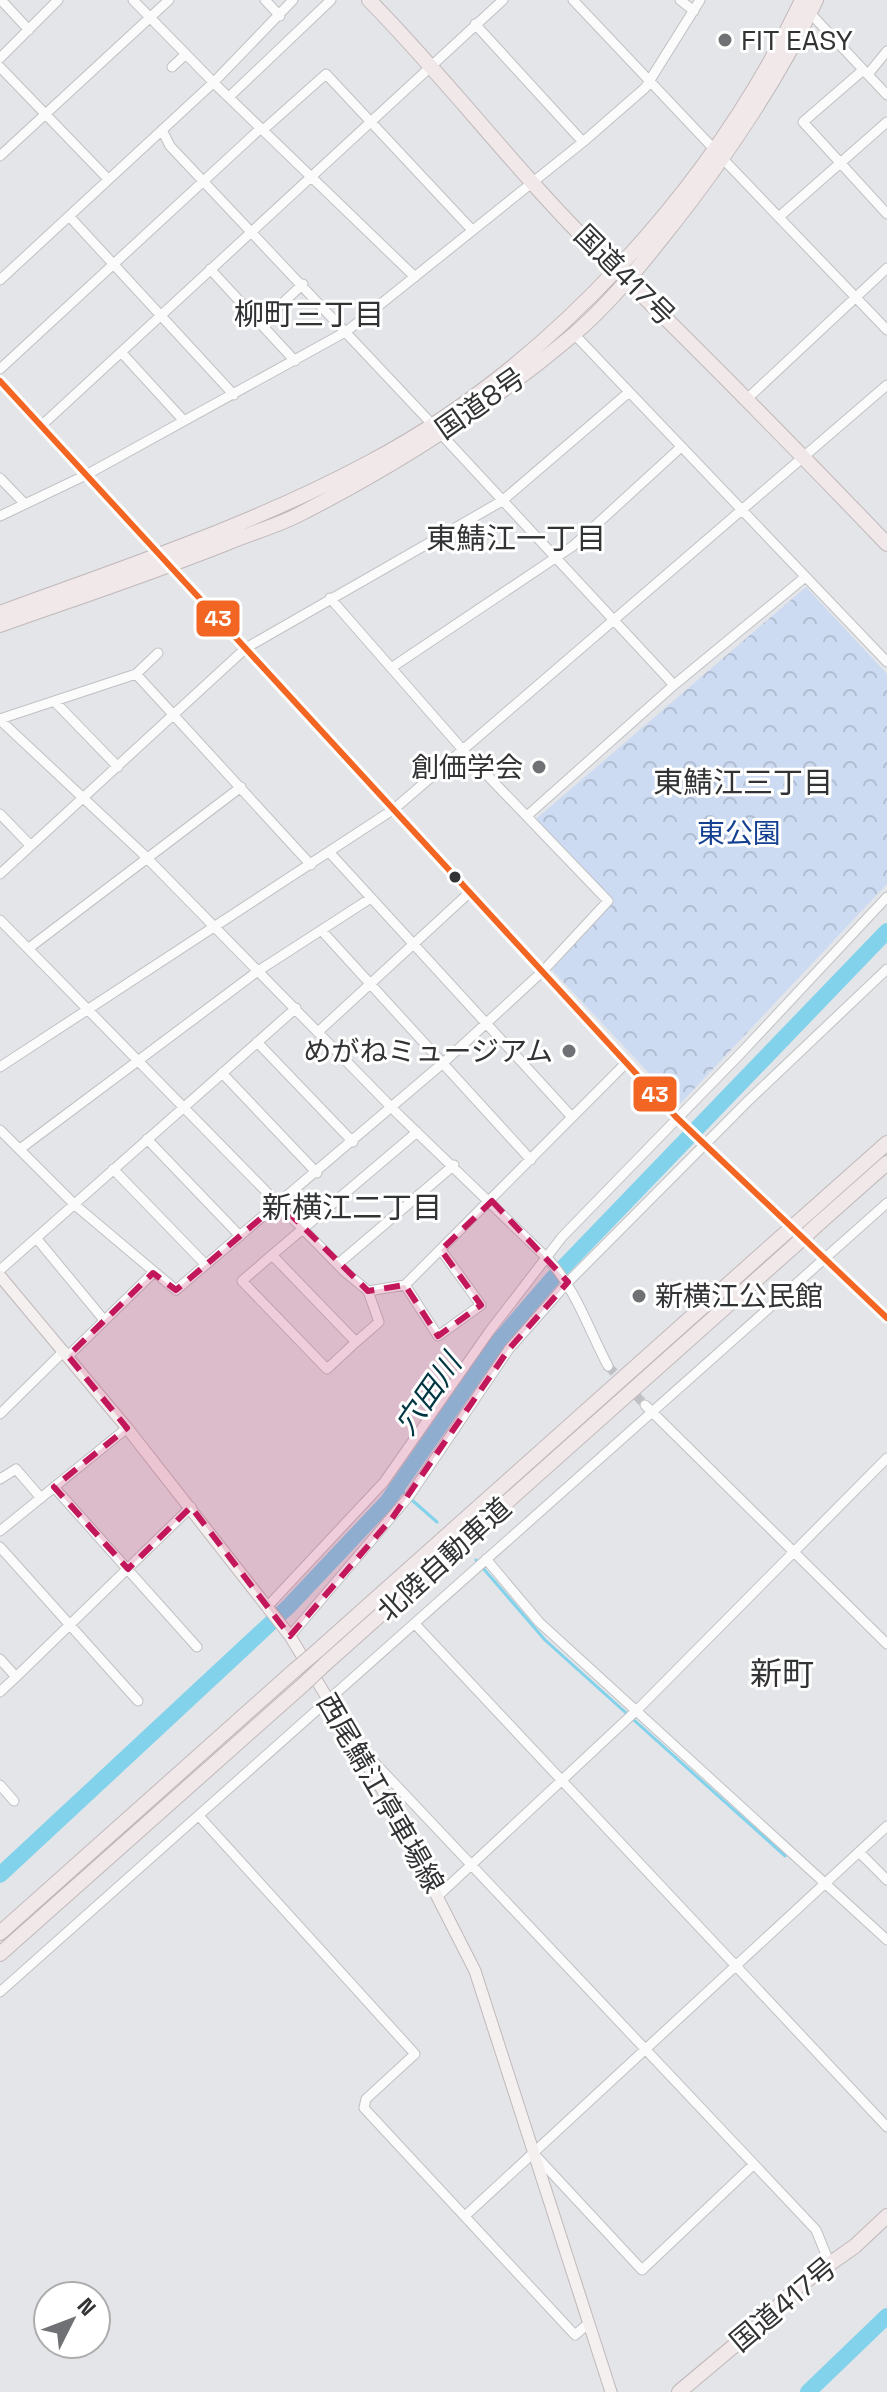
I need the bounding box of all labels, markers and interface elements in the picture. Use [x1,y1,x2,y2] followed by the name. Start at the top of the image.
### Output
[741,22,853,58] place label: FIT EASY
[716,31,734,49] marker: FIT EASY
[567,217,683,333] street label: 国道417号
[234,295,384,334] district label: 柳町三丁目
[428,359,532,447] street label: 国道8号
[426,519,606,558] district label: 東鯖江一丁目
[195,599,241,638] line badge: 43
[204,604,232,632] text: 43
[411,749,523,785] place label: 創価学会
[530,758,548,776] marker: 創価学会
[653,763,833,802] district label: 東鯖江三丁目
[697,815,781,851] park label: 東公園
[447,869,463,885] unlabelled marker
[304,1033,553,1069] place label: めがねミュージアム
[560,1042,578,1060] marker: めがねミュージアム
[632,1075,678,1113] line badge: 43
[641,1080,669,1108] text: 43
[262,1188,442,1227] district label: 新横江二丁目
[655,1278,823,1314] place label: 新横江公民館
[630,1287,648,1305] marker: 新横江公民館
[386,1343,472,1442] water label: 穴田川
[370,1489,518,1629] street label: 北陸自動車道
[750,1654,814,1694] district label: 新町
[309,1687,453,1899] street label: 西尾鯖江停車場線
[722,2249,844,2359] street label: 国道417号
[32,2280,112,2360] north arrow
[72,2292,102,2321] text: N

